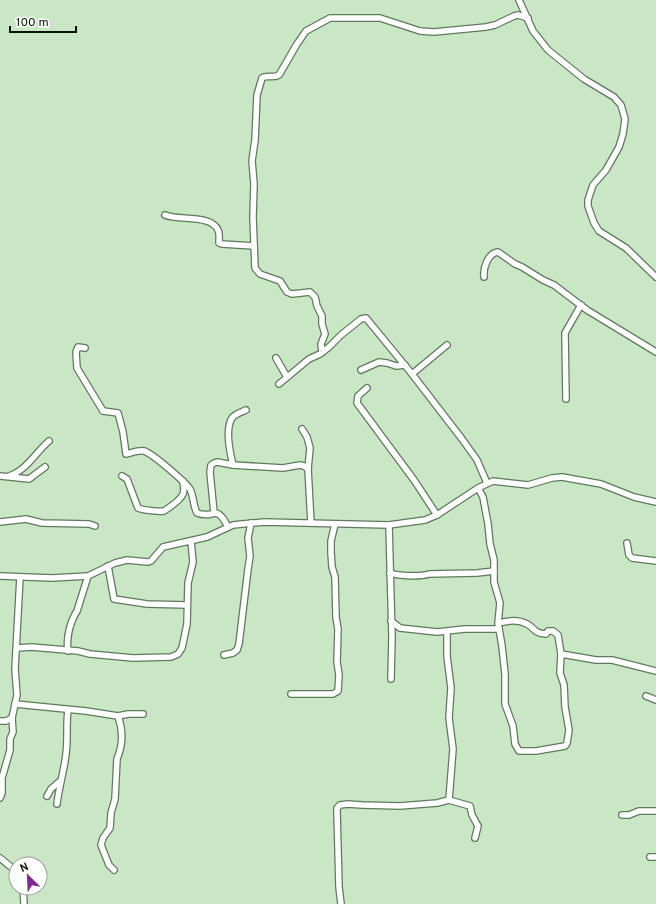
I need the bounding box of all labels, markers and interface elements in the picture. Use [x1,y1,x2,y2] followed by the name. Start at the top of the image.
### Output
[10,8,76,34] scale bar
[16,15,49,31] text: 100 m
[8,856,48,896] north arrow
[18,860,31,876] text: N

